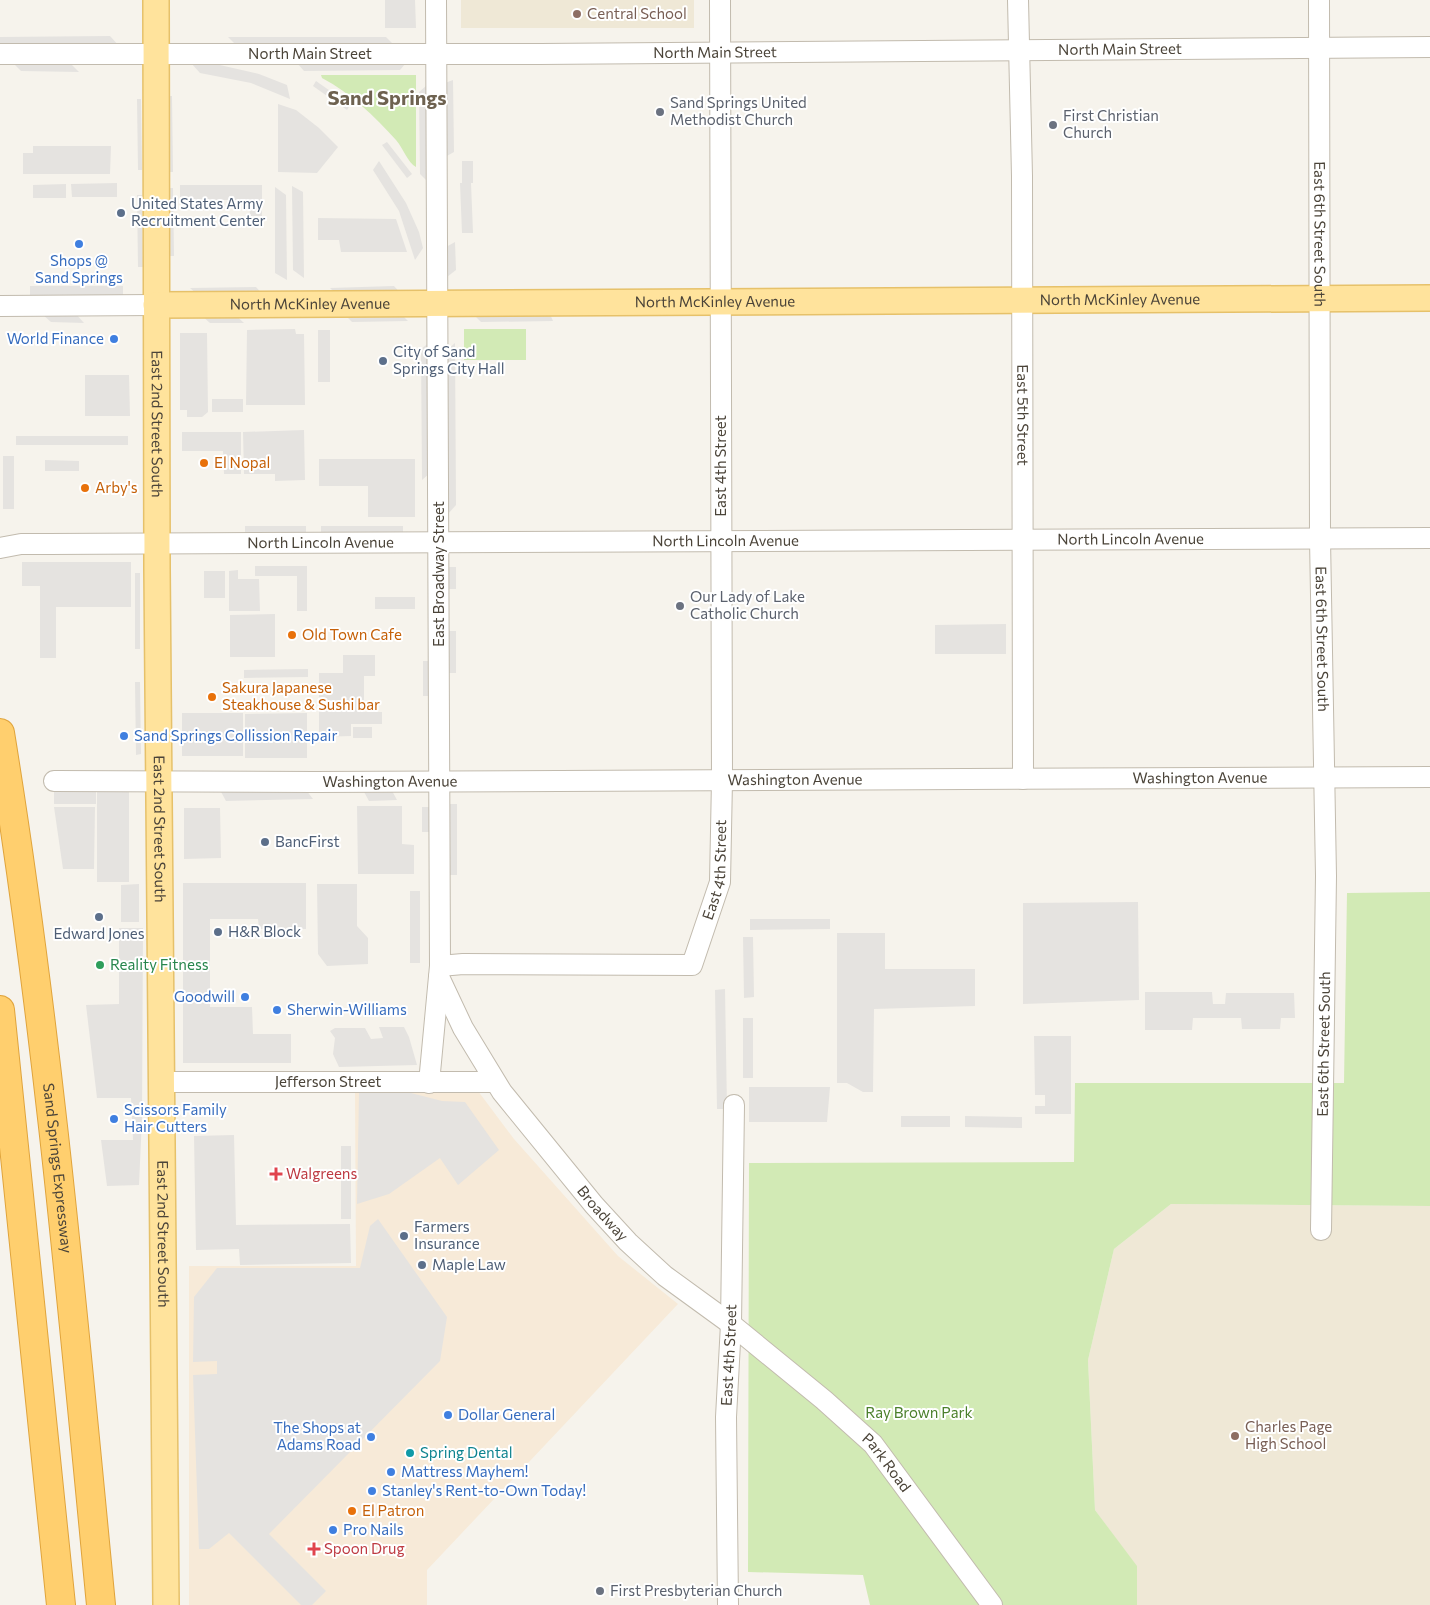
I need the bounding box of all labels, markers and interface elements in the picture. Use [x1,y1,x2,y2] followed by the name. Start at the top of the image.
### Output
[587,4,687,22] place label: Central School
[571,8,583,20] marker: Central School
[1058,39,1182,58] street label: North Main Street
[653,42,777,61] street label: North Main Street
[248,44,372,62] street label: North Main Street
[327,85,447,109] district label: Sand Springs
[670,93,807,128] place label: Sand Springs United Methodist Church
[654,106,666,118] marker: Sand Springs United Methodist Church
[1063,106,1159,141] place label: First Christian Church
[1047,119,1059,131] marker: First Christian Church
[1311,161,1330,307] street label: East 6th Street South
[131,194,266,229] place label: United States Army Recruitment Center
[115,207,127,219] marker: United States Army Recruitment Center
[73,238,85,250] marker: Shops @ Sand Springs
[35,251,123,286] place label: Shops @ Sand Springs
[1040,289,1200,308] street label: North McKinley Avenue
[635,291,795,310] street label: North McKinley Avenue
[230,294,390,313] street label: North McKinley Avenue
[7,329,104,347] place label: World Finance
[108,333,120,345] marker: World Finance
[393,342,505,377] place label: City of Sand Springs City Hall
[149,350,167,498] street label: East 2nd Street South
[377,355,389,367] marker: City of Sand Springs City Hall
[1014,364,1032,466] street label: East 5th Street
[711,415,729,517] street label: East 4th Street
[214,453,270,471] place label: El Nopal
[198,457,210,469] marker: El Nopal
[95,478,138,496] place label: Arby's
[79,482,91,494] marker: Arby's
[429,501,447,647] street label: East Broadway Street
[1057,529,1204,548] street label: North Lincoln Avenue
[652,531,799,549] street label: North Lincoln Avenue
[247,532,394,551] street label: North Lincoln Avenue
[1312,566,1333,712] street label: East 6th Street South
[690,587,805,622] place label: Our Lady of Lake Catholic Church
[674,600,686,612] marker: Our Lady of Lake Catholic Church
[302,625,402,643] place label: Old Town Cafe
[286,629,298,641] marker: Old Town Cafe
[222,678,380,713] place label: Sakura Japanese Steakhouse & Sushi bar
[206,691,218,703] marker: Sakura Japanese Steakhouse & Sushi bar
[134,726,337,744] place label: Sand Springs Collission Repair
[118,730,130,742] marker: Sand Springs Collission Repair
[151,755,170,903] street label: East 2nd Street South
[1132,768,1268,786] street label: Washington Avenue
[727,770,863,788] street label: Washington Avenue
[322,771,458,790] street label: Washington Avenue
[698,820,729,922] street label: East 4th Street
[275,832,340,850] place label: BancFirst
[259,836,271,848] marker: BancFirst
[93,911,105,923] marker: Edward Jones
[228,922,301,940] place label: H&R Block
[53,924,145,942] place label: Edward Jones
[212,926,224,938] marker: H&R Block
[110,955,209,973] place label: Reality Fitness
[94,959,106,971] marker: Reality Fitness
[1313,971,1333,1117] street label: East 6th Street South
[174,987,235,1005] place label: Goodwill
[239,991,251,1003] marker: Goodwill
[287,1000,407,1018] place label: Sherwin-Williams
[271,1004,283,1016] marker: Sherwin-Williams
[275,1072,381,1090] street label: Jefferson Street
[40,1082,77,1254] street label: Sand Springs Expressway
[124,1100,227,1135] place label: Scissors Family Hair Cutters
[108,1113,120,1125] marker: Scissors Family Hair Cutters
[154,1160,173,1308] street label: East 2nd Street South
[286,1164,357,1182] place label: Walgreens
[270,1168,282,1180] marker: Walgreens
[574,1182,633,1245] street label: Broadway
[414,1217,480,1252] place label: Farmers Insurance
[398,1230,410,1242] marker: Farmers Insurance
[432,1255,506,1273] place label: Maple Law
[416,1259,428,1271] marker: Maple Law
[717,1304,739,1406] street label: East 4th Street
[865,1403,973,1421] park label: Ray Brown Park
[458,1405,555,1423] place label: Dollar General
[442,1409,454,1421] marker: Dollar General
[1245,1417,1332,1452] place label: Charles Page High School
[273,1418,361,1453] place label: The Shops at Adams Road
[859,1429,915,1495] street label: Park Road
[1229,1430,1241,1442] marker: Charles Page High School
[365,1431,377,1443] marker: The Shops at Adams Road
[420,1443,512,1461] place label: Spring Dental
[404,1447,416,1459] marker: Spring Dental
[401,1462,528,1480] place label: Mattress Mayhem!
[385,1466,397,1478] marker: Mattress Mayhem!
[382,1481,586,1499] place label: Stanley's Rent-to-Own Today!
[366,1485,378,1497] marker: Stanley's Rent-to-Own Today!
[362,1501,424,1519] place label: El Patron
[346,1505,358,1517] marker: El Patron
[343,1520,404,1538] place label: Pro Nails
[327,1524,339,1536] marker: Pro Nails
[324,1539,405,1557] place label: Spoon Drug
[308,1543,320,1555] marker: Spoon Drug
[610,1581,782,1599] place label: First Presbyterian Church
[594,1585,606,1597] marker: First Presbyterian Church

